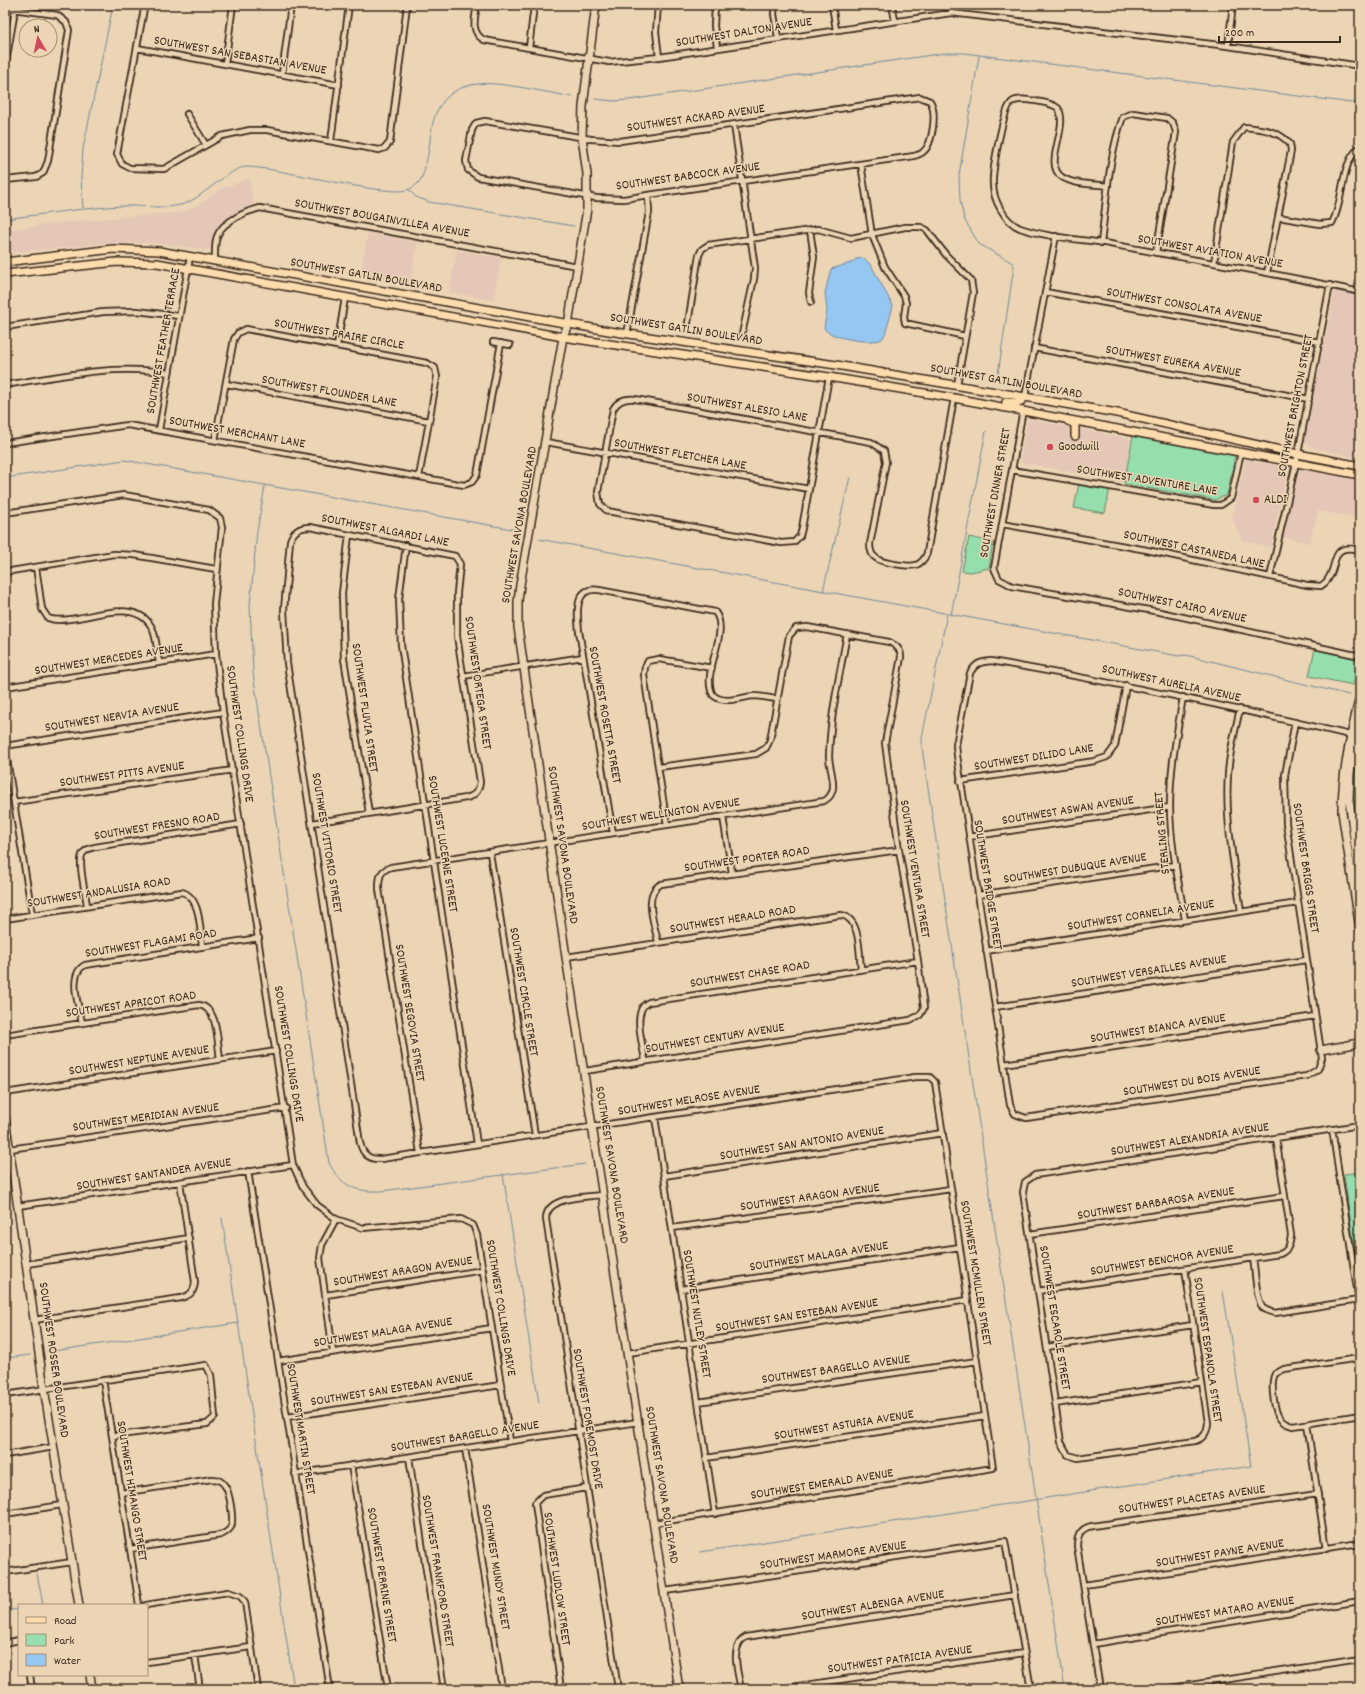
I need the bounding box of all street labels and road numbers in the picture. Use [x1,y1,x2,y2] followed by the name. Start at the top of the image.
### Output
[675,13,814,53] street label: SOUTHWEST DALTON AVENUE
[152,31,328,81] street label: SOUTHWEST SAN SEBASTIAN AVENUE
[626,100,766,138] street label: SOUTHWEST ACKARD AVENUE
[615,157,761,197] street label: SOUTHWEST BABCOCK AVENUE
[293,194,471,244] street label: SOUTHWEST BOUGAINVILLEA AVENUE
[1136,230,1284,274] street label: SOUTHWEST AVIATION AVENUE
[289,253,444,299] street label: SOUTHWEST GATLIN BOULEVARD
[142,267,186,415] street label: SOUTHWEST FEATHER TERRACE
[1105,283,1263,329] street label: SOUTHWEST CONSOLATA AVENUE
[609,309,764,351] street label: SOUTHWEST GATLIN BOULEVARD
[273,314,406,356] street label: SOUTHWEST PRAIRE CIRCLE
[1273,333,1319,479] street label: SOUTHWEST BRIGHTON STREET
[1104,341,1242,383] street label: SOUTHWEST EUREKA AVENUE
[929,359,1084,405] street label: SOUTHWEST GATLIN BOULEVARD
[260,371,398,413] street label: SOUTHWEST FLOUNDER LANE
[685,388,809,428] street label: SOUTHWEST ALESIO LANE
[167,412,307,454] street label: SOUTHWEST MERCHANT LANE
[975,427,1017,559] street label: SOUTHWEST DINNER STREET
[612,434,748,476] street label: SOUTHWEST FLETCHER LANE
[497,445,543,605] street label: SOUTHWEST SAVONA BOULEVARD
[1075,460,1219,502] street label: SOUTHWEST ADVENTURE LANE
[320,509,450,553] street label: SOUTHWEST ALGARDI LANE
[1122,526,1266,574] street label: SOUTHWEST CASTANEDA LANE
[1116,583,1248,629] street label: SOUTHWEST CAIRO AVENUE
[458,615,496,751] street label: SOUTHWEST ORTEGA STREET
[33,639,185,681] street label: SOUTHWEST MERCEDES AVENUE
[346,642,382,774] street label: SOUTHWEST FLUVIA STREET
[583,645,625,785] street label: SOUTHWEST ROSETTA STREET
[1100,660,1242,708] street label: SOUTHWEST AURELIA AVENUE
[220,664,258,804] street label: SOUTHWEST COLLINGS DRIVE
[44,698,180,738] street label: SOUTHWEST NERVIA AVENUE
[973,739,1095,777] street label: SOUTHWEST DILIDO LANE
[59,757,186,793] street label: SOUTHWEST PITTS AVENUE
[542,765,583,925] street label: SOUTHWEST SAVONA BOULEVARD
[306,771,346,915] street label: SOUTHWEST VITTORIO STREET
[422,774,462,914] street label: SOUTHWEST LUCERNE STREET
[1001,791,1135,831] street label: SOUTHWEST ASWAN AVENUE
[1150,791,1176,875] street label: STERLING STREET
[581,793,741,837] street label: SOUTHWEST WELLINGTON AVENUE
[894,799,934,939] street label: SOUTHWEST VENTURA STREET
[1286,802,1324,934] street label: SOUTHWEST BRIGGS STREET
[93,808,221,846] street label: SOUTHWEST FRESNO ROAD
[967,819,1007,951] street label: SOUTHWEST BRIDGE STREET
[683,842,811,878] street label: SOUTHWEST PORTER ROAD
[1002,848,1148,890] street label: SOUTHWEST DUBUQUE AVENUE
[26,872,172,914] street label: SOUTHWEST ANDALUSIA ROAD
[1066,895,1216,937] street label: SOUTHWEST CORNELIA AVENUE
[669,901,798,939] street label: SOUTHWEST HERALD ROAD
[84,924,218,964] street label: SOUTHWEST FLAGAMI ROAD
[503,926,543,1058] street label: SOUTHWEST CIRCLE STREET
[389,943,429,1083] street label: SOUTHWEST SEGOVIA STREET
[1070,950,1228,994] street label: SOUTHWEST VERSAILLES AVENUE
[689,956,812,994] street label: SOUTHWEST CHASE ROAD
[268,984,308,1124] street label: SOUTHWEST COLLINGS DRIVE
[65,986,198,1024] street label: SOUTHWEST APRICOT ROAD
[1089,1009,1227,1049] street label: SOUTHWEST BIANCA AVENUE
[644,1019,786,1059] street label: SOUTHWEST CENTURY AVENUE
[68,1041,210,1081] street label: SOUTHWEST NEPTUNE AVENUE
[1122,1062,1262,1102] street label: SOUTHWEST DU BOIS AVENUE
[617,1080,762,1122] street label: SOUTHWEST MELROSE AVENUE
[589,1085,633,1245] street label: SOUTHWEST SAVONA BOULEVARD
[72,1098,220,1138] street label: SOUTHWEST MERIDIAN AVENUE
[1109,1118,1271,1162] street label: SOUTHWEST ALEXANDRIA AVENUE
[719,1122,885,1166] street label: SOUTHWEST SAN ANTONIO AVENUE
[75,1153,233,1197] street label: SOUTHWEST SANTANDER AVENUE
[739,1179,881,1217] street label: SOUTHWEST ARAGON AVENUE
[1076,1182,1236,1226] street label: SOUTHWEST BARBAROSA AVENUE
[954,1199,996,1347] street label: SOUTHWEST MCMULLEN STREET
[748,1237,890,1277] street label: SOUTHWEST MALAGA AVENUE
[480,1238,520,1378] street label: SOUTHWEST COLLINGS DRIVE
[1089,1240,1235,1282] street label: SOUTHWEST BENCHOR AVENUE
[1033,1244,1075,1392] street label: SOUTHWEST ESCAROLE STREET
[676,1248,716,1380] street label: SOUTHWEST NUTLEY STREET
[332,1252,474,1292] street label: SOUTHWEST ARAGON AVENUE
[1187,1276,1227,1424] street label: SOUTHWEST ESPANOLA STREET
[33,1281,73,1439] street label: SOUTHWEST ROSSER BOULEVARD
[714,1294,880,1338] street label: SOUTHWEST SAN ESTEBAN AVENUE
[312,1313,454,1353] street label: SOUTHWEST MALAGA AVENUE
[566,1347,608,1491] street label: SOUTHWEST FOREMOST DRIVE
[761,1350,911,1390] street label: SOUTHWEST BARGELLO AVENUE
[280,1362,320,1496] street label: SOUTHWEST MARTIN STREET
[309,1368,475,1412] street label: SOUTHWEST SAN ESTEBAN AVENUE
[639,1405,683,1565] street label: SOUTHWEST SAVONA BOULEVARD
[773,1406,915,1446] street label: SOUTHWEST ASTURIA AVENUE
[390,1416,540,1458] street label: SOUTHWEST BARGELLO AVENUE
[111,1420,151,1562] street label: SOUTHWEST HIMANGO STREET
[749,1464,895,1506] street label: SOUTHWEST EMERALD AVENUE
[1117,1480,1267,1520] street label: SOUTHWEST PLACETAS AVENUE
[416,1494,458,1648] street label: SOUTHWEST FRANKFORD STREET
[476,1502,514,1632] street label: SOUTHWEST MUNDY STREET
[361,1506,401,1644] street label: SOUTHWEST PERRINE STREET
[537,1511,575,1647] street label: SOUTHWEST LUDLOW STREET
[1155,1534,1286,1574] street label: SOUTHWEST PAYNE AVENUE
[759,1536,908,1576] street label: SOUTHWEST MARMORE AVENUE
[800,1585,946,1627] street label: SOUTHWEST ALBENGA AVENUE
[1154,1592,1296,1632] street label: SOUTHWEST MATARO AVENUE
[827,1640,973,1680] street label: SOUTHWEST PATRICIA AVENUE

